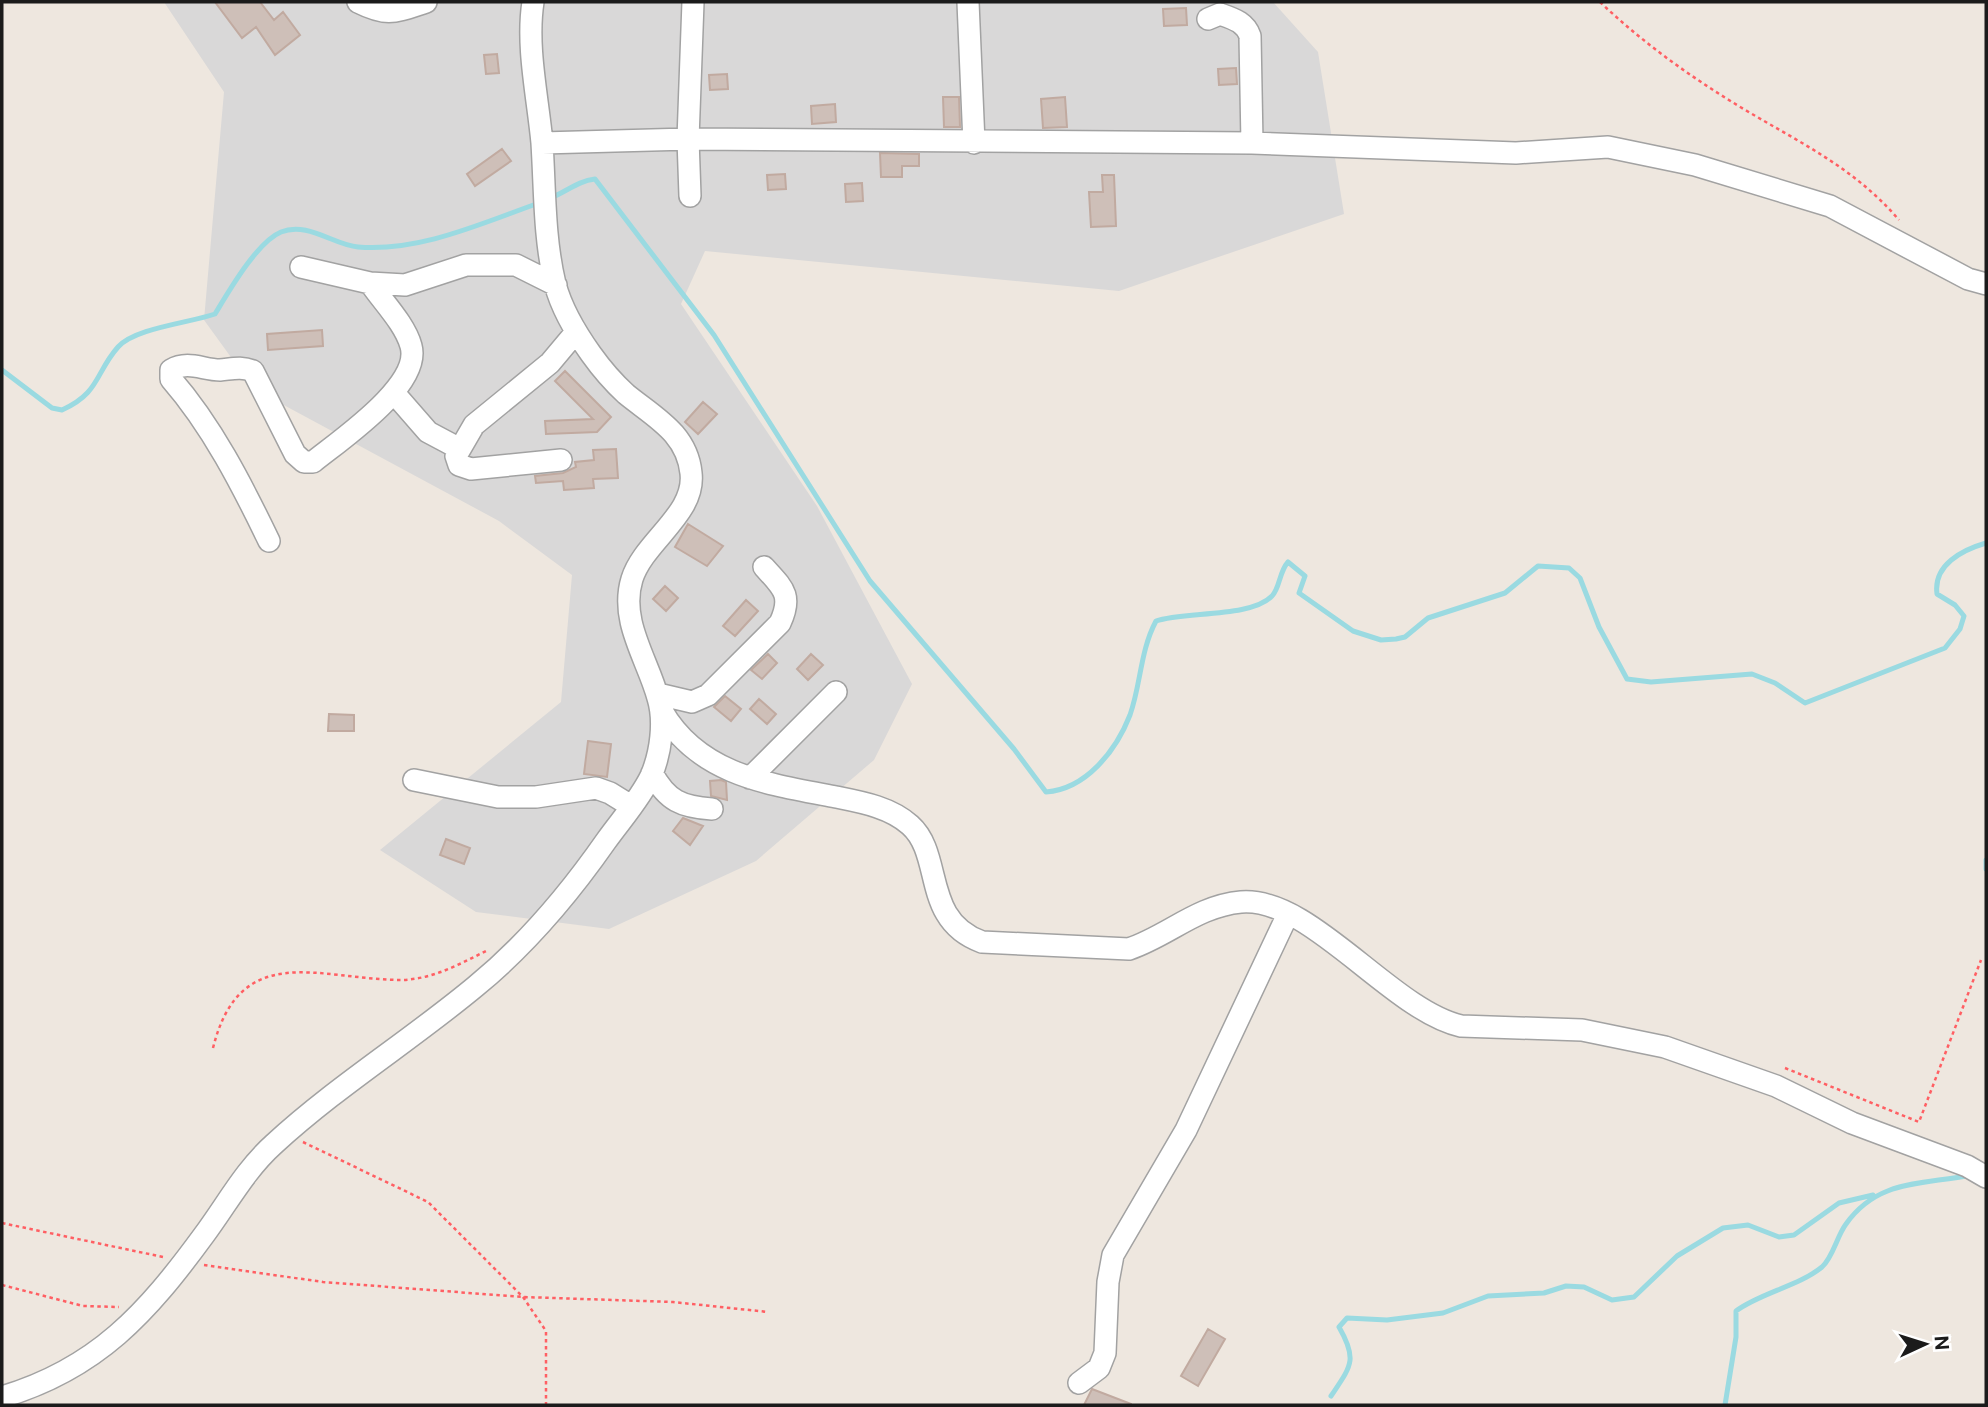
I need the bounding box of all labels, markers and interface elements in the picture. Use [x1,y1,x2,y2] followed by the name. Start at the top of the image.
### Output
[1890,1309,1960,1379] north arrow
[1930,1335,1953,1351] text: N

